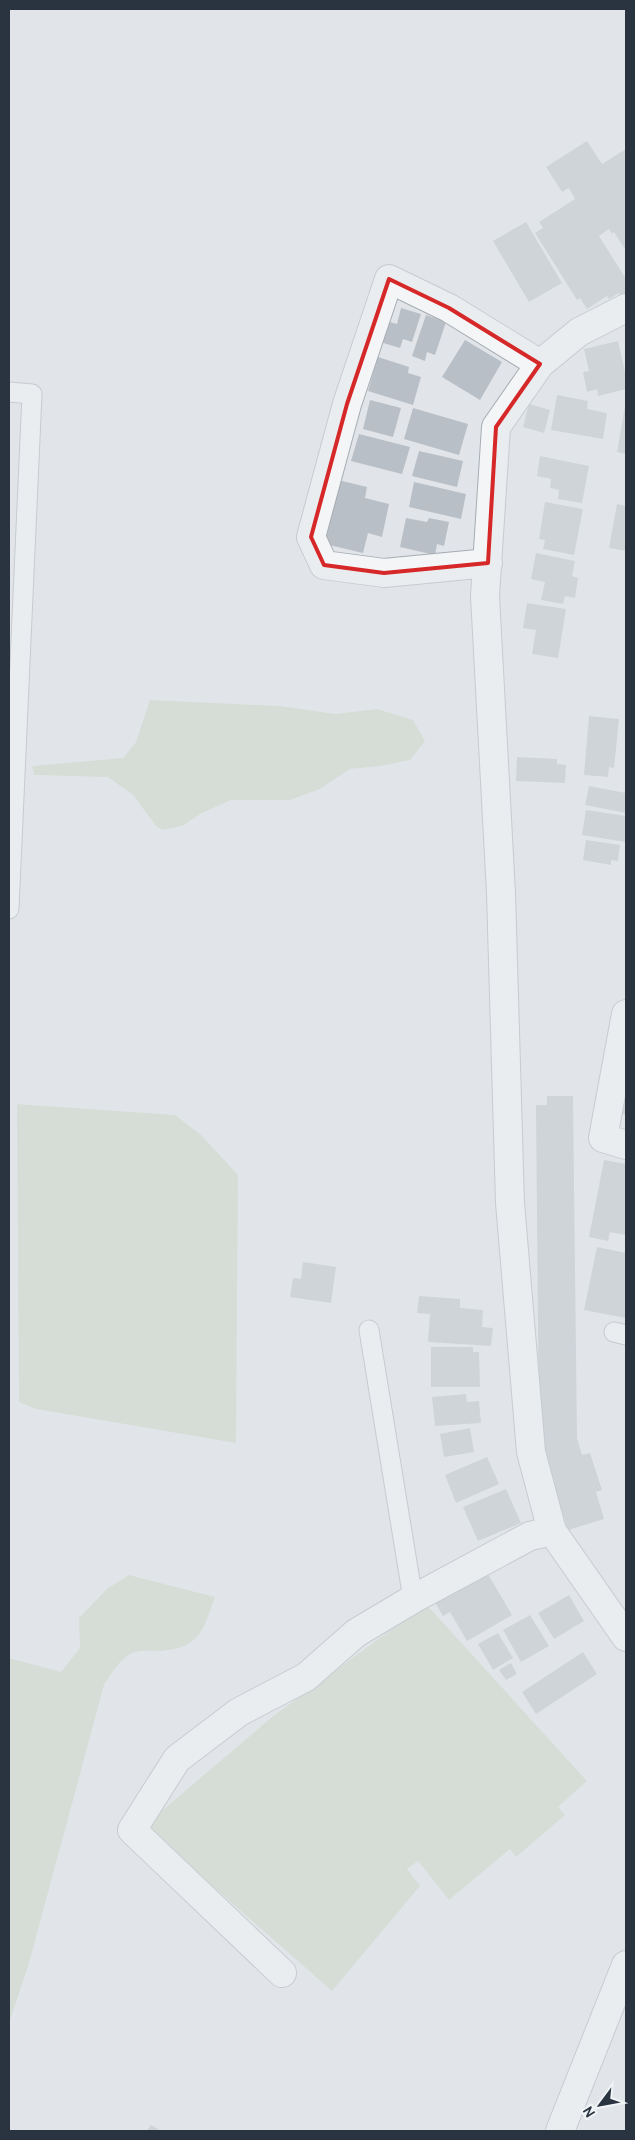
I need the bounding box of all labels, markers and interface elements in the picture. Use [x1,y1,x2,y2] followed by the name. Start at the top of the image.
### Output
[575,2080,625,2130] north arrow
[579,2103,599,2121] text: N

